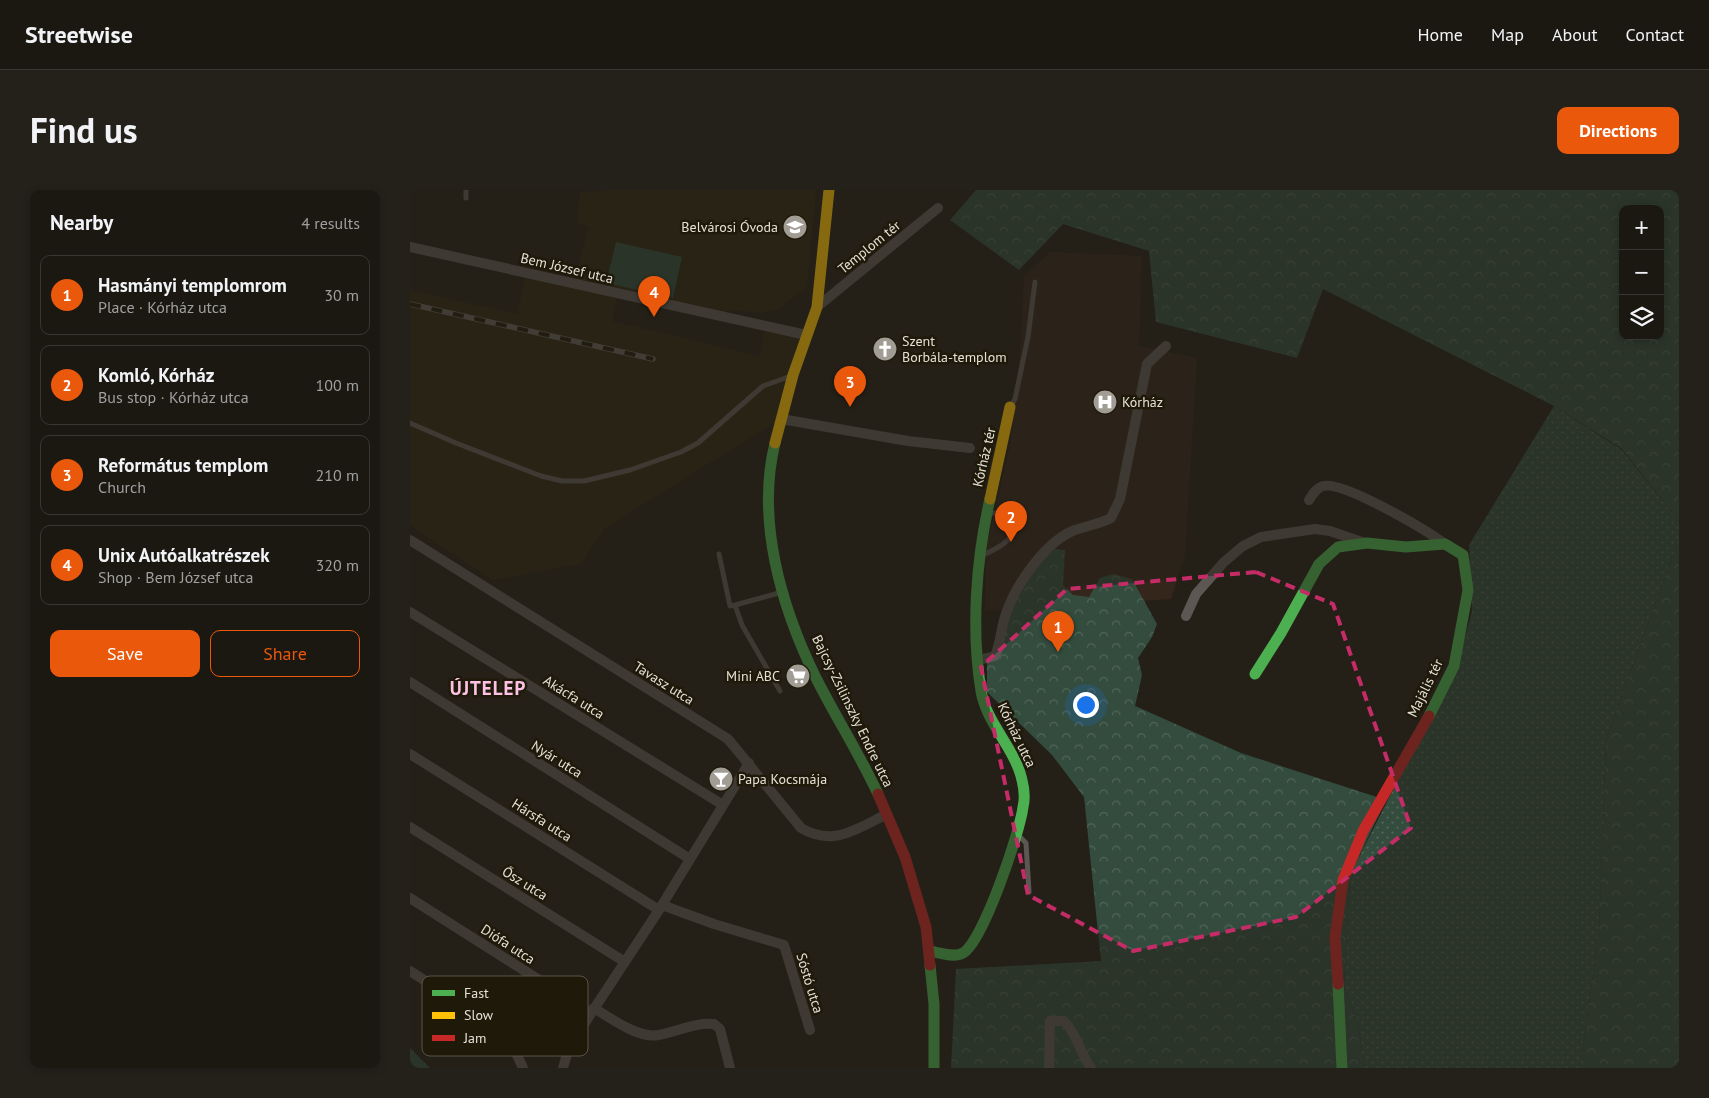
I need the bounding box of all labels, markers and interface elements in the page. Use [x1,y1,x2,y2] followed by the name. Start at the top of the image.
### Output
[25,19,133,50] text: Streetwise
[1417,23,1463,46] text: Home
[1491,23,1524,46] text: Map
[1552,23,1598,46] text: About
[1626,23,1684,46] text: Contact
[30,107,138,153] text: Find us
[1557,107,1679,154] button: Directions
[1619,205,1664,340] map controls
[1619,205,1664,250] button: +
[50,209,113,236] text: Nearby
[301,213,360,233] text: 4 results
[782,214,808,240] school or university icon: Belvárosi Óvoda
[834,216,904,278] street label: Templom tér
[681,218,778,236] place label: Belvárosi Óvoda
[519,249,615,287] street label: Bem József utca
[1619,250,1664,295] button: −
[98,273,287,297] text: Hasmányi templomrom
[638,276,670,317] pin: 4
[62,285,72,305] text: 1
[324,285,359,305] text: 30 m
[1619,295,1664,340] button: layers
[98,297,227,317] text: Place · Kórház utca
[902,332,1007,366] place label: Szent Borbála-templom
[872,336,898,362] church icon: Szent Borbála-templom
[98,363,214,387] text: Komló, Kórház
[834,366,866,407] pin: 3
[62,375,72,395] text: 2
[316,375,359,395] text: 100 m
[98,387,249,407] text: Bus stop · Kórház utca
[1092,389,1118,415] hospital icon: Kórház
[1122,393,1163,411] place label: Kórház
[968,425,1000,489] street label: Kórház tér
[98,453,268,477] text: Református templom
[62,465,72,485] text: 3
[316,465,359,485] text: 210 m
[98,477,146,497] text: Church
[995,501,1027,542] pin: 2
[98,543,270,567] text: Unix Autóalkatrészek
[62,555,72,575] text: 4
[316,555,359,575] text: 320 m
[98,567,253,587] text: Shop · Bem József utca
[1042,611,1074,652] pin: 1
[50,630,200,677] button: Save
[210,630,360,677] button: Share
[808,632,898,790] street label: Bajcsy-Zsilinszky Endre utca
[1403,656,1447,720] street label: Majális tér
[630,657,698,709] street label: Tavasz utca
[785,663,811,689] supermarket icon: Mini ABC
[726,667,780,685] place label: Mini ABC
[540,671,608,723] street label: Akácfa utca
[450,676,526,700] district label: ÚJTELEP
[1073,692,1099,718] your location
[994,700,1040,770] street label: Kórház utca
[528,736,586,782] street label: Nyár utca
[708,766,734,792] bar icon: Papa Kocsmája
[738,770,827,788] place label: Papa Kocsmája
[509,794,575,846] street label: Hársfa utca
[499,862,551,904] street label: Ősz utca
[478,920,538,968] street label: Diófa utca
[792,951,828,1015] street label: Sóstó utca
[422,976,588,1056] legend
[464,984,489,1002] text: Fast
[464,1006,494,1024] text: Slow
[463,1029,486,1047] text: Jam

